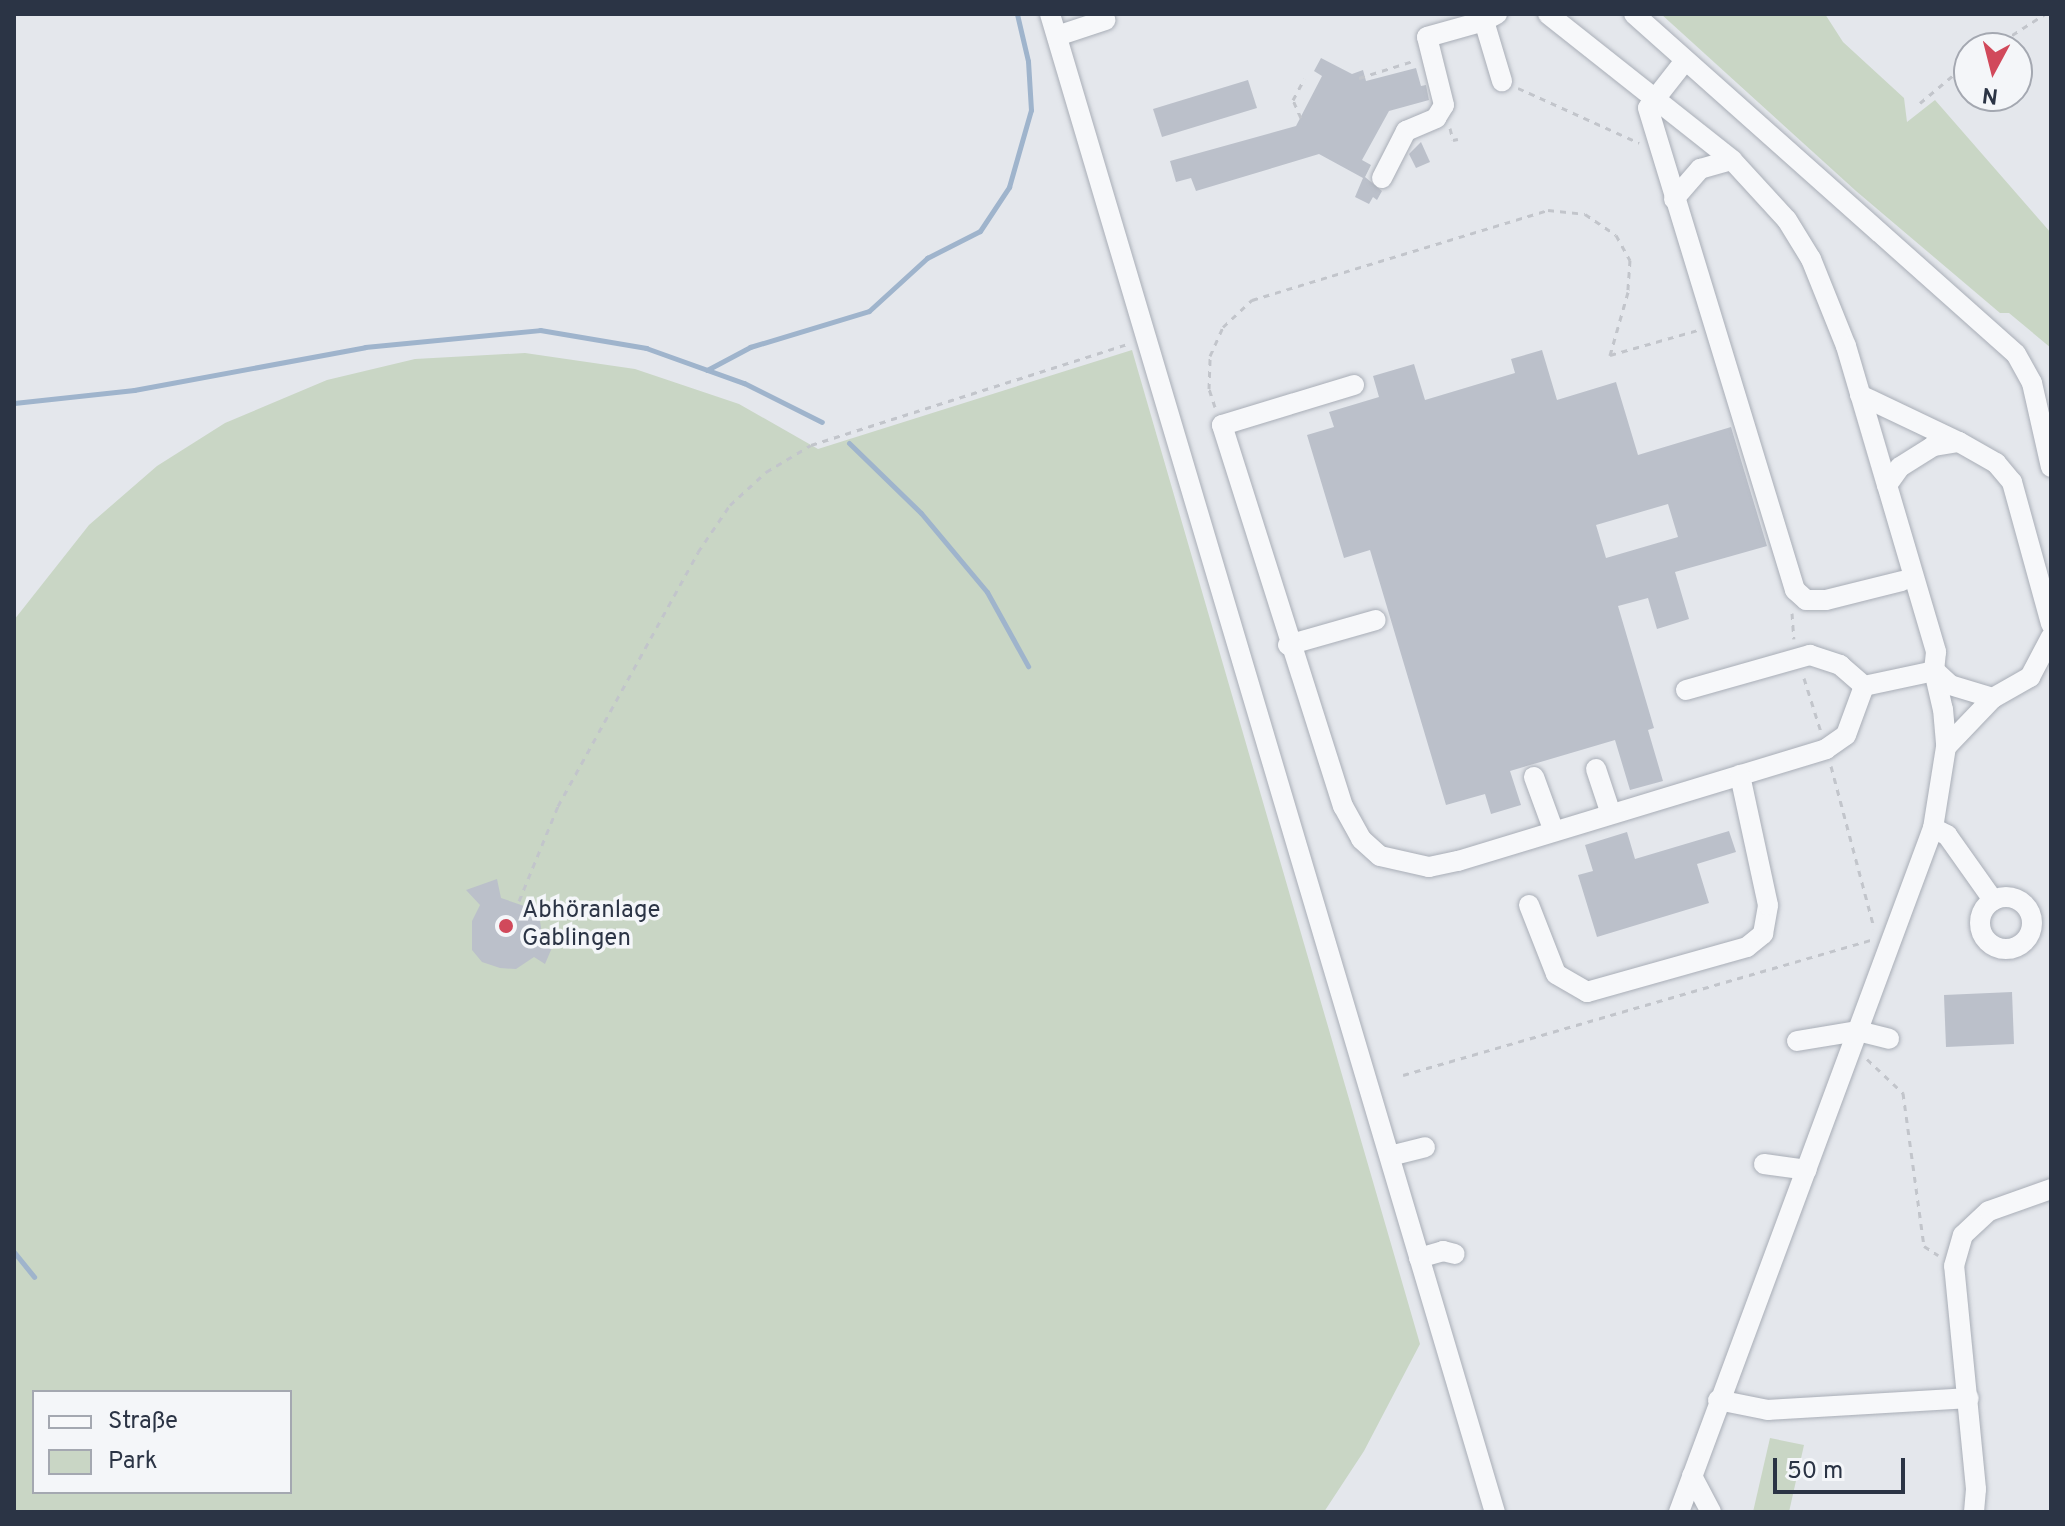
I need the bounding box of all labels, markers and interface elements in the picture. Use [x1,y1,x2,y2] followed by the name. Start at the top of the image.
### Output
[1953,32,2033,112] north arrow
[1981,80,2000,109] text: N
[522,898,660,954] place label: Abhöranlage Gablingen
[497,917,515,935] marker: Abhöranlage Gablingen
[32,1390,292,1494] legend
[108,1407,178,1437] text: Straße
[1777,1442,1909,1492] scale bar
[108,1447,158,1477] text: Park
[1787,1457,1843,1487] text: 50 m

